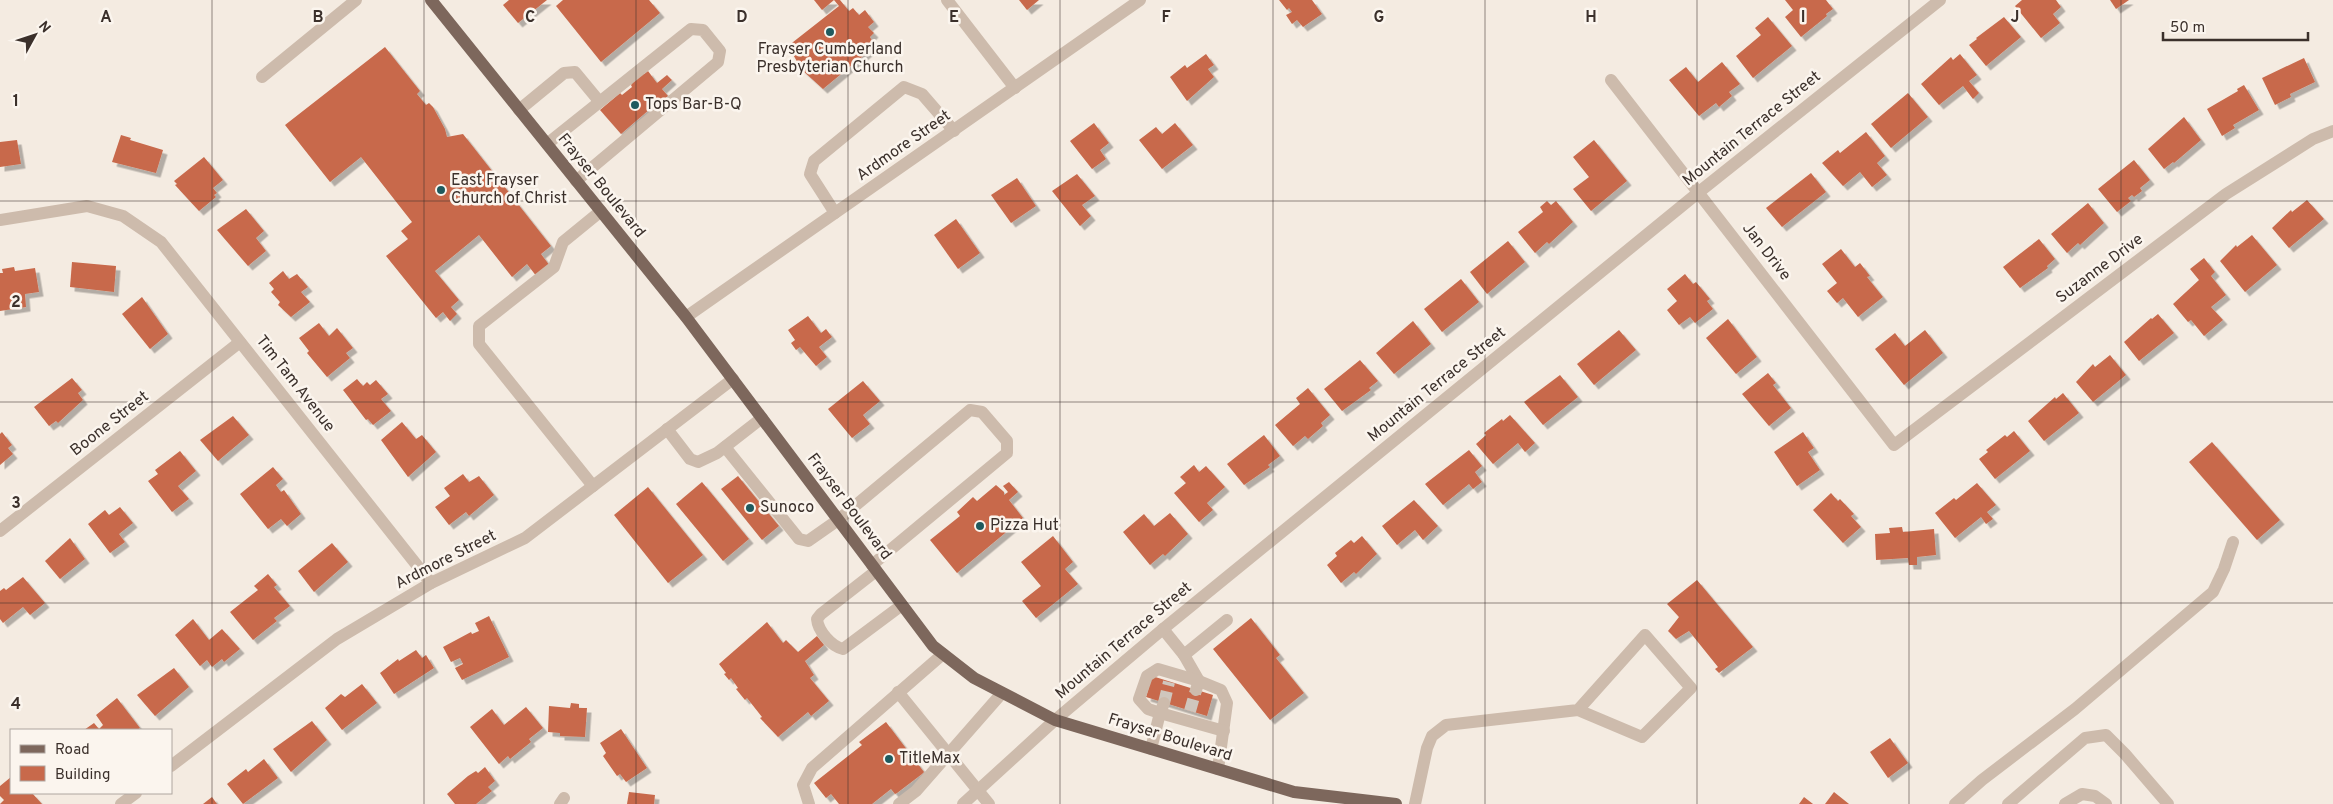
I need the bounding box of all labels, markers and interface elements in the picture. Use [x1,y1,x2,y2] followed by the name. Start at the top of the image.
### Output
[100,8,112,28] text: A
[312,8,324,28] text: B
[525,8,535,28] text: C
[736,8,748,28] text: D
[949,8,959,28] text: E
[1161,8,1171,28] text: F
[1374,8,1384,28] text: G
[1585,8,1597,28] text: H
[1801,8,1805,28] text: I
[2011,8,2019,28] text: J
[10,10,60,60] north arrow
[2163,10,2308,42] scale bar
[34,18,54,37] text: N
[2170,19,2205,38] text: 50 m
[824,26,836,38] marker: Frayser Cumberland Presbyterian Church
[757,40,903,78] place label: Frayser Cumberland Presbyterian Church
[1679,67,1825,191] street label: Mountain Terrace Street
[13,92,19,112] text: 1
[645,95,742,115] place label: Tops Bar-B-Q
[629,99,641,111] marker: Tops Bar-B-Q
[853,106,955,186] street label: Ardmore Street
[553,130,649,242] street label: Frayser Boulevard
[451,171,567,209] place label: East Frayser Church of Christ
[435,184,447,196] marker: East Frayser Church of Christ
[1737,219,1795,285] street label: Jan Drive
[2052,230,2148,308] street label: Suzanne Drive
[11,293,21,313] text: 2
[1364,323,1510,447] street label: Mountain Terrace Street
[251,332,339,436] street label: Tim Tam Avenue
[67,387,153,461] street label: Boone Street
[802,450,896,564] street label: Frayser Boulevard
[11,494,21,514] text: 3
[760,498,814,518] place label: Sunoco
[744,502,756,514] marker: Sunoco
[990,516,1059,536] place label: Pizza Hut
[974,520,986,532] marker: Pizza Hut
[392,526,500,594] street label: Ardmore Street
[1052,578,1196,704] street label: Mountain Terrace Street
[11,695,21,715] text: 4
[1106,710,1234,766] street label: Frayser Boulevard
[10,729,172,794] legend
[55,741,90,760] text: Road
[899,749,960,769] place label: TitleMax
[883,753,895,765] marker: TitleMax
[55,766,110,785] text: Building

